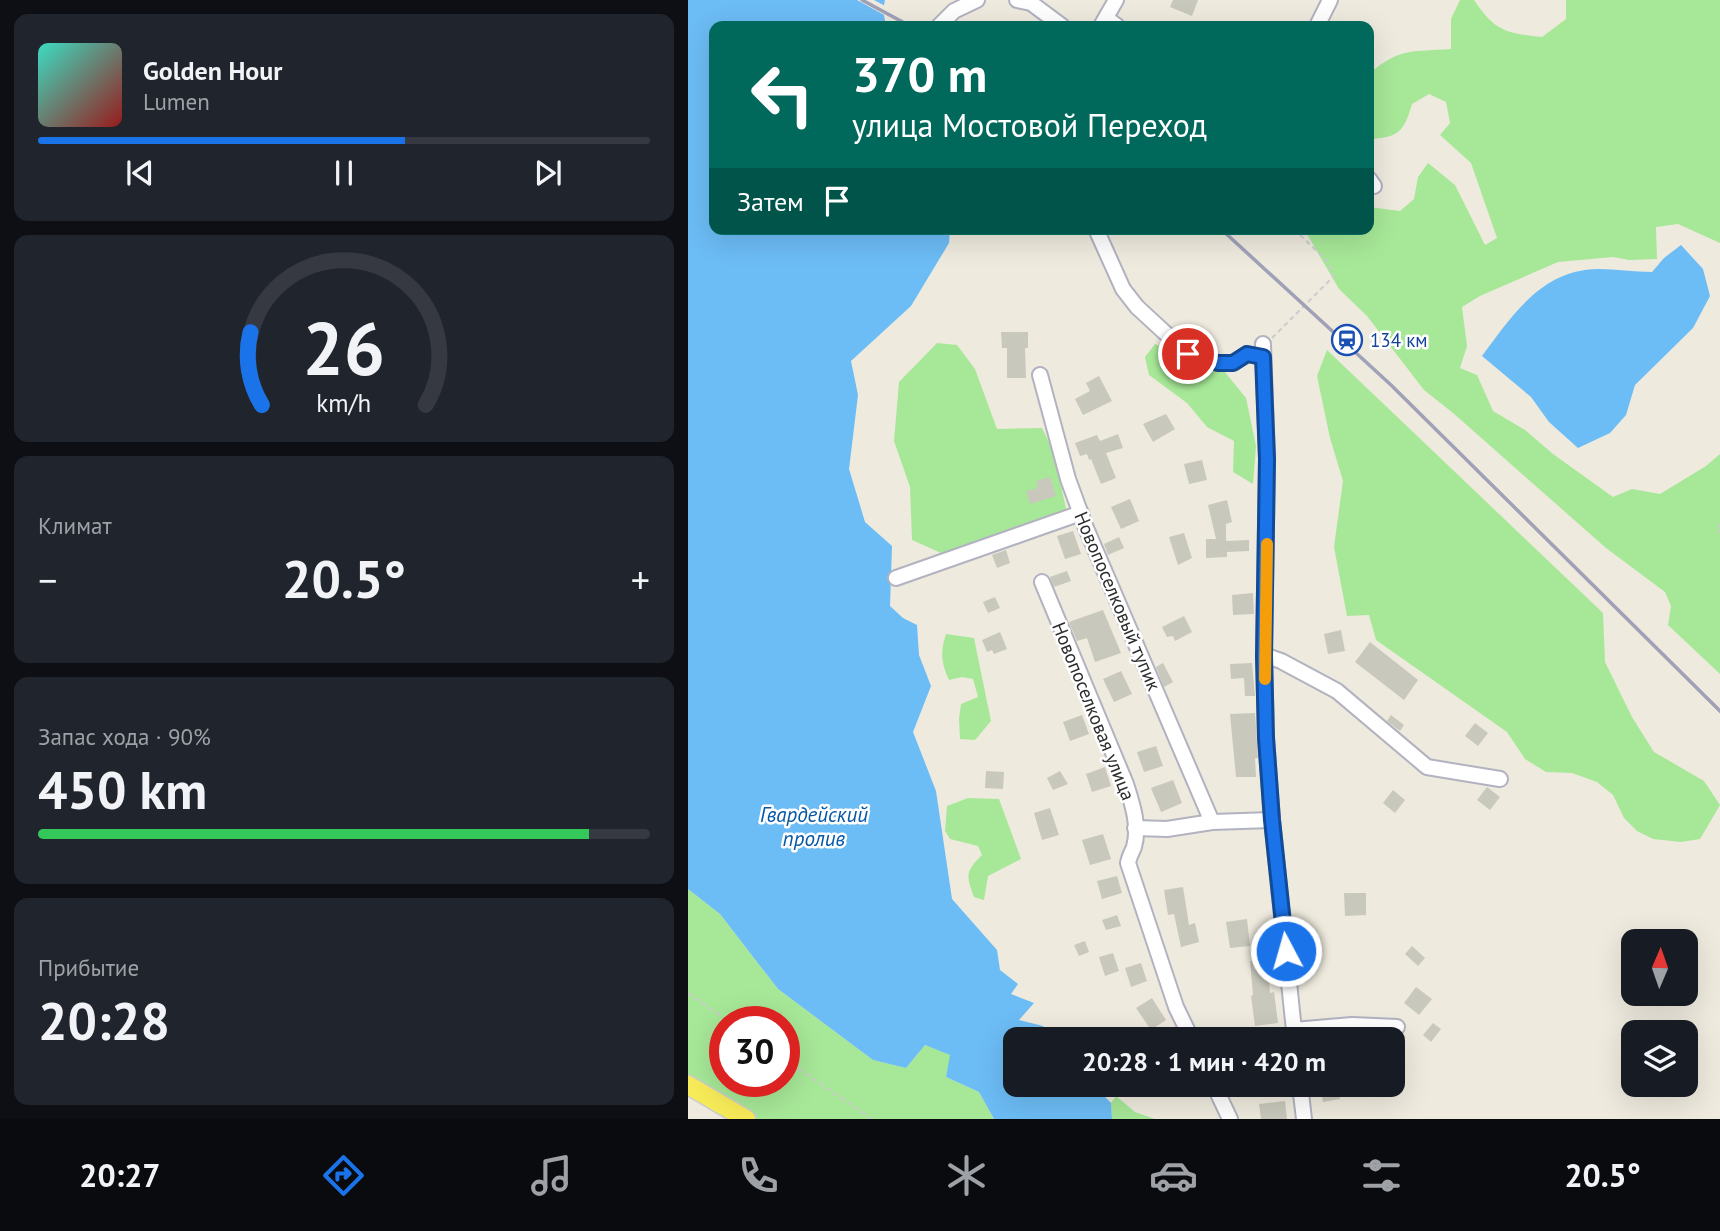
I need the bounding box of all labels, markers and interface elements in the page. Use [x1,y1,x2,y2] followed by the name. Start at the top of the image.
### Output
[852,42,987,106] text: 370 m
[737,49,828,140] icon: left
[143,54,282,87] text: Golden Hour
[143,87,210,116] text: Lumen
[852,104,1207,146] text: улица Мостовой Переход
[121,154,159,192] icon: previous
[325,154,363,192] icon: pause
[529,154,567,192] icon: next
[818,182,856,220] icon: arrive
[737,185,804,218] text: Затем
[303,301,385,395] text: 26
[1330,323,1364,357] station icon: 134 км
[1158,324,1218,384] pin
[1370,328,1427,352] place label: 134 км
[1169,335,1207,373] icon: arrive
[317,386,371,418] text: km/h
[1069,508,1167,694] street label: Новопоселковый тупик
[38,511,112,540] text: Климат
[282,545,406,612] text: 20.5°
[38,555,57,604] text: −
[631,555,650,604] text: +
[1047,618,1141,804] street label: Новопоселковая улица
[38,722,211,751] text: Запас хода · 90%
[38,756,207,823] text: 450 km
[760,801,868,852] water label: Гвардейский пролив
[1249,914,1323,988] position arrow
[1621,929,1698,1006] north arrow
[1621,929,1698,1097] map controls
[38,953,139,982] text: Прибытие
[38,987,170,1054] text: 20:28
[709,1006,800,1097] speed limit sign: 30
[1621,1020,1698,1097] button: layers
[1082,1045,1326,1078] text: 20:28 · 1 мин · 420 m
[319,1151,368,1200] icon: directions
[527,1151,576,1200] icon: music
[734,1151,783,1200] icon: phone
[942,1151,991,1200] icon: climate
[1149,1151,1198,1200] icon: car
[1357,1151,1406,1200] icon: filters
[79,1154,160,1196] text: 20:27
[1564,1154,1641,1196] text: 20.5°

